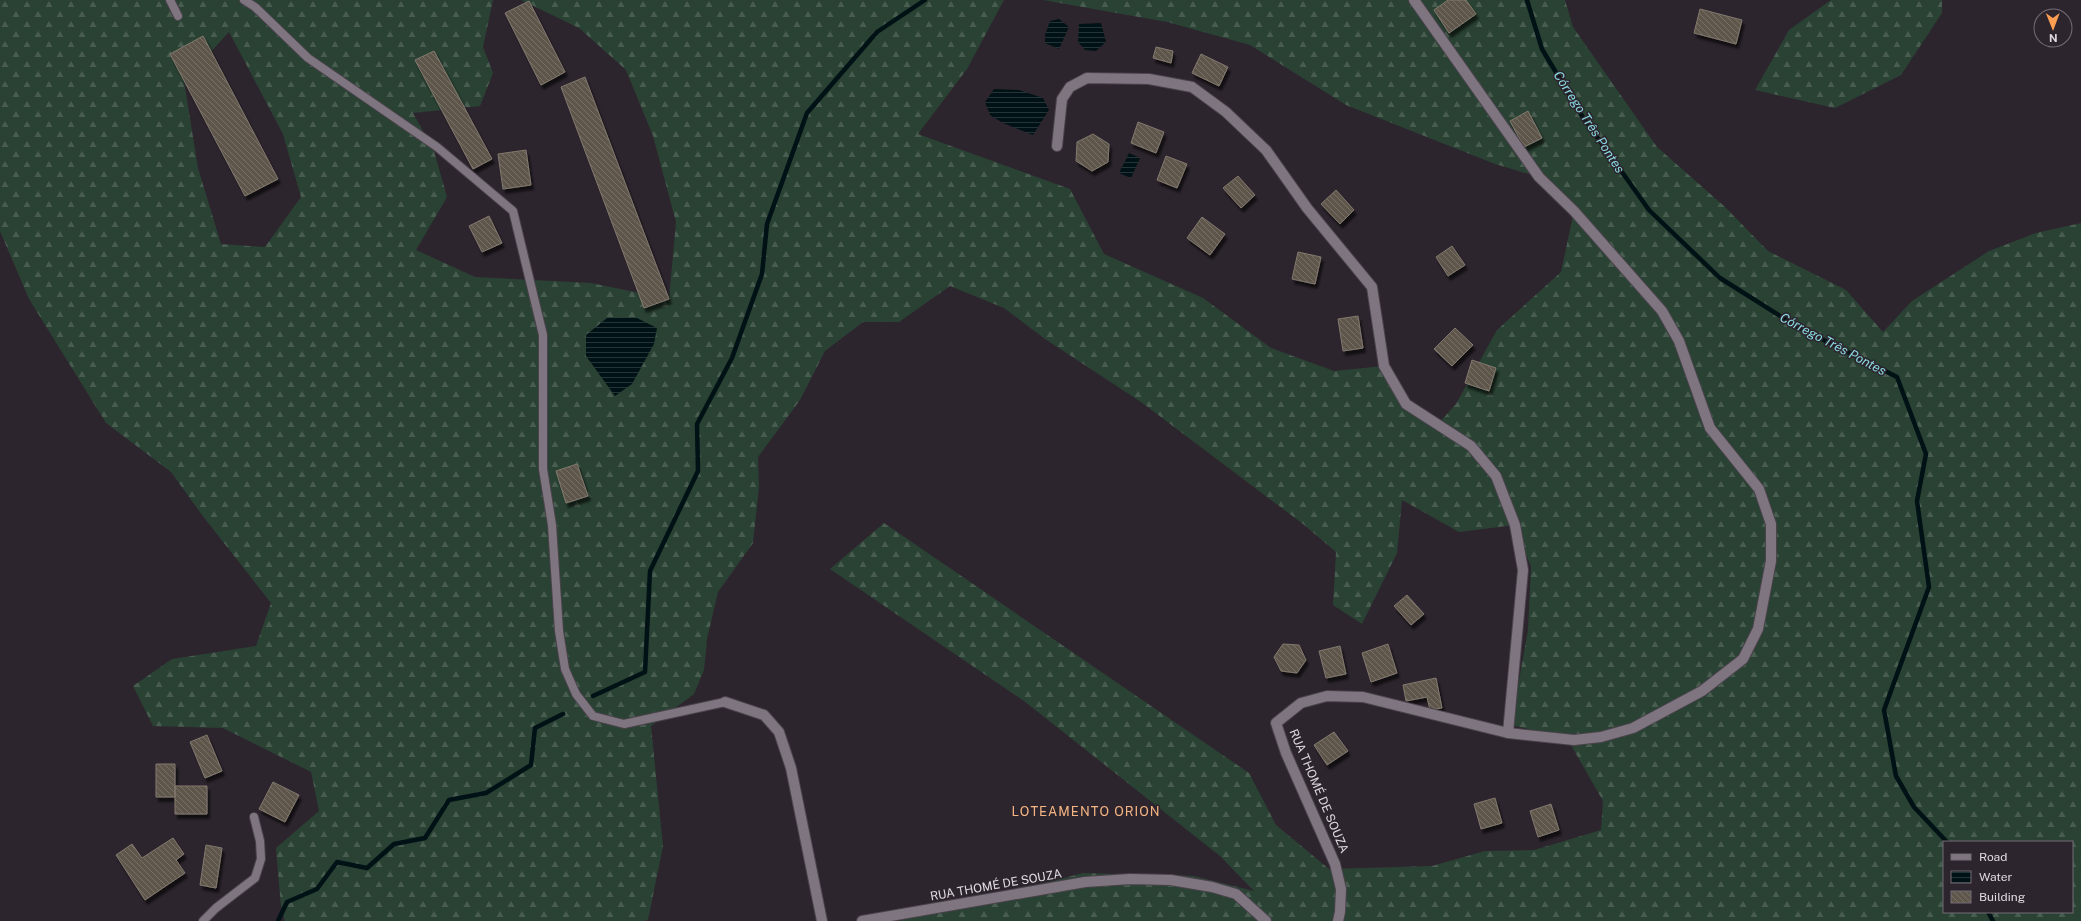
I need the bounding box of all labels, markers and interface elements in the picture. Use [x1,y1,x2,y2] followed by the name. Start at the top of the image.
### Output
[2033,8,2073,48] north arrow
[2049,32,2058,44] text: N
[1550,68,1628,176] water label: Córrego Três Pontes
[1777,310,1889,378] water label: Córrego Três Pontes
[1287,727,1352,856] street label: RUA THOMÉ DE SOUZA
[1011,804,1161,819] district label: LOTEAMENTO ORION
[1943,841,2073,913] legend
[1979,850,2007,864] text: Road
[929,866,1063,903] street label: RUA THOMÉ DE SOUZA
[1979,870,2013,884] text: Water
[1979,890,2025,904] text: Building

